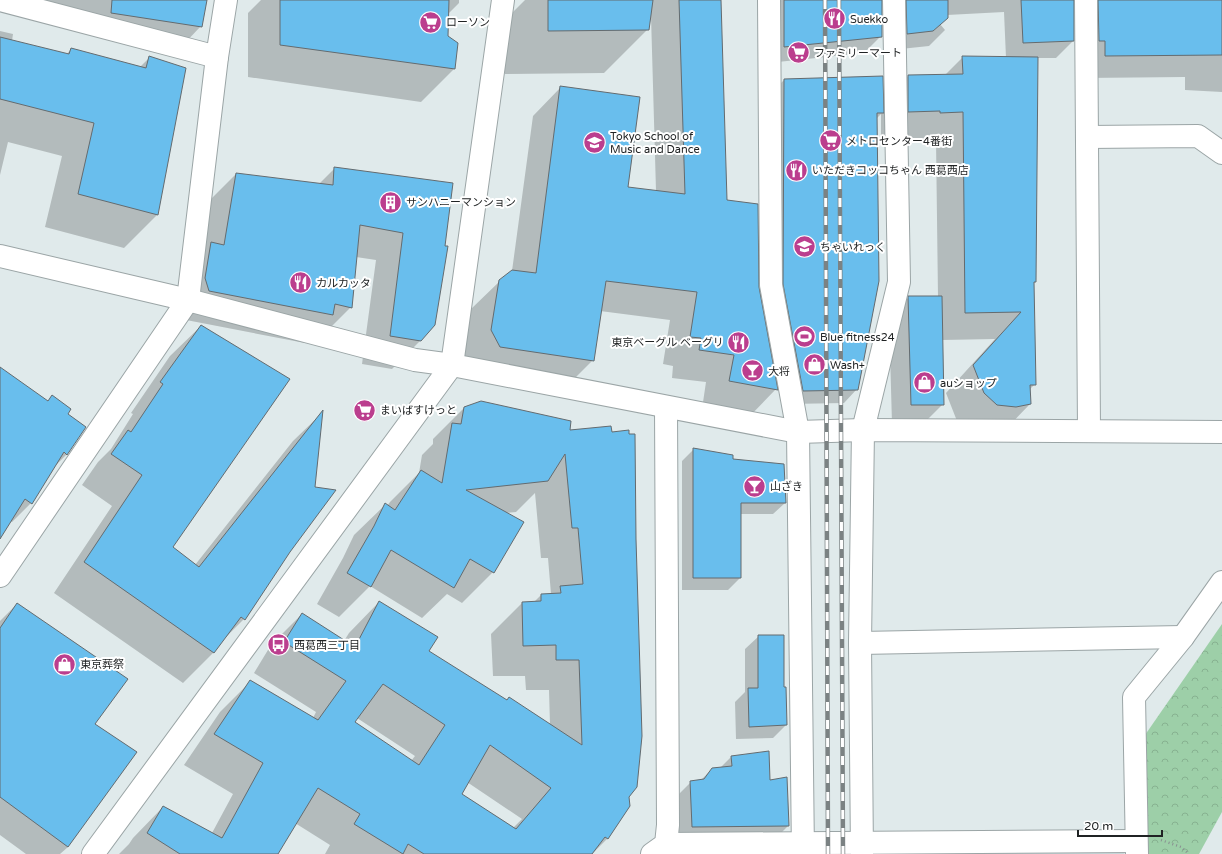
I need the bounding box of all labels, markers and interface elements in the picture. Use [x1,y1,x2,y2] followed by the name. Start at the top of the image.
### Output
[821,6,847,32] restaurant icon: Suekko
[418,9,444,35] supermarket icon: ローソン
[850,13,888,26] place label: Suekko
[446,16,490,29] place label: ローソン
[786,40,812,66] supermarket icon: ファミリーマート
[814,47,902,60] place label: ファミリーマート
[818,128,844,154] supermarket icon: メトロセンター4番街
[581,129,607,155] school or university icon: Tokyo School of Music and Dance
[610,130,700,156] place label: Tokyo School of Music and Dance
[846,135,952,148] place label: メトロセンター4番街
[784,157,810,183] restaurant icon: いただきコッコちゃん 西葛西店
[812,164,969,177] place label: いただきコッコちゃん 西葛西店
[378,189,404,215] building icon: サンハニーマンション
[406,196,516,209] place label: サンハニーマンション
[791,234,817,260] school or university icon: ちゃいれっく
[820,241,886,254] place label: ちゃいれっく
[288,270,314,296] restaurant icon: カルカッタ
[316,277,371,290] place label: カルカッタ
[792,324,818,350] sports icon: Blue fitness24
[726,329,752,355] restaurant icon: 東京ベーグル ベーグリ
[820,331,895,344] place label: Blue fitness24
[611,336,724,349] place label: 東京ベーグル ベーグリ
[801,352,827,378] shop icon: Wash+
[739,358,765,384] bar icon: 大将
[830,359,865,372] place label: Wash+
[768,365,790,378] place label: 大将
[912,370,938,396] shop icon: auショップ
[940,377,997,390] place label: auショップ
[351,397,377,423] supermarket icon: まいばすけっと
[380,404,457,417] place label: まいばすけっと
[741,473,767,499] bar icon: 山ざき
[770,480,803,493] place label: 山ざき
[265,632,291,658] bus stop icon: 西葛西三丁目
[294,639,360,652] place label: 西葛西三丁目
[51,651,77,677] shop icon: 東京葬祭
[80,658,124,671] place label: 東京葬祭
[1078,812,1162,838] scale bar
[1084,819,1113,833] text: 20 m

